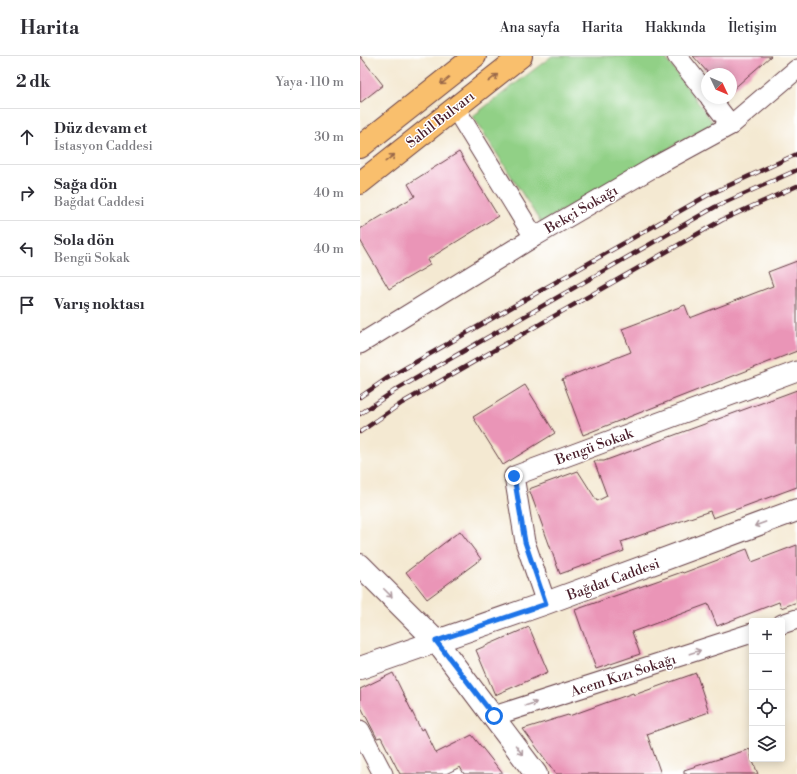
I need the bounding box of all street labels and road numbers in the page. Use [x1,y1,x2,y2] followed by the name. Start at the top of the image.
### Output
[403,87,479,152] street label: Sahil Bulvarı
[541,182,621,238] street label: Bekçi Sokağı
[552,424,636,470] street label: Bengü Sokak
[564,555,663,605] street label: Bağdat Caddesi
[567,650,679,702] street label: Acem Kızı Sokağı

